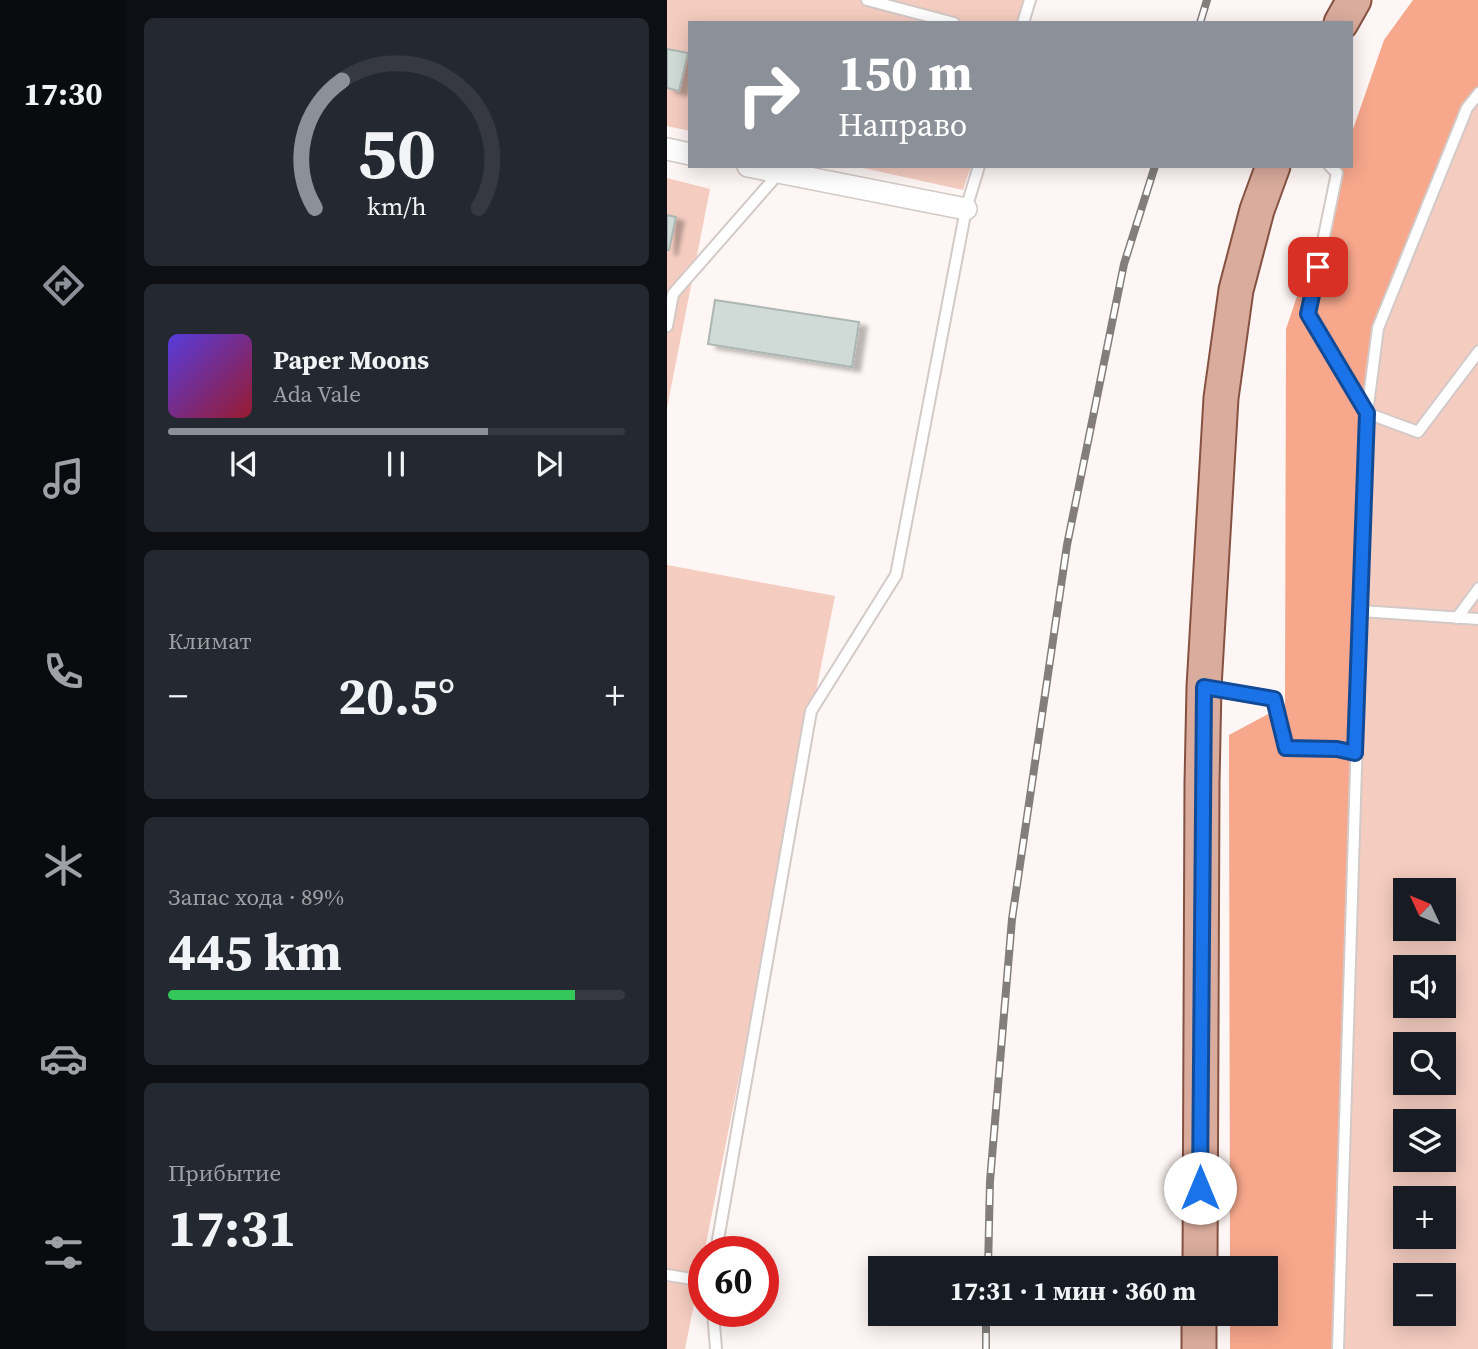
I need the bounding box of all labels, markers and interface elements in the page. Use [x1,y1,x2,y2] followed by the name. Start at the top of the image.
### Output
[838,39,973,106] text: 150 m
[723,49,814,140] icon: right
[24,72,102,116] text: 17:30
[357,103,436,202] text: 50
[838,103,967,147] text: Направо
[367,189,426,223] text: km/h
[1288,237,1348,297] pin
[1299,248,1337,286] icon: arrive
[39,261,88,310] icon: directions
[273,342,429,378] text: Paper Moons
[273,378,361,410] text: Ada Vale
[225,445,263,483] icon: previous
[377,445,415,483] icon: pause
[530,445,568,483] icon: next
[39,454,88,503] icon: music
[168,625,252,657] text: Климат
[39,647,88,696] icon: phone
[338,660,455,731] text: 20.5°
[168,670,188,722] text: −
[605,670,625,722] text: +
[39,841,88,890] icon: climate
[1393,878,1456,942] north arrow
[1393,878,1456,1326] map controls
[168,881,344,913] text: Запас хода · 89%
[168,916,342,987] text: 445 km
[1393,955,1456,1018] button: sound
[1393,1032,1456,1095] button: search
[39,1034,88,1083] icon: car
[1393,1109,1456,1172] button: layers
[1163,1151,1237,1225] position arrow
[168,1157,281,1189] text: Прибытие
[1393,1186,1456,1249] button: +
[168,1192,296,1263] text: 17:31
[39,1228,88,1277] icon: filters
[688,1236,779,1327] speed limit sign: 60
[1393,1263,1456,1326] button: −
[950,1273,1196,1309] text: 17:31 · 1 мин · 360 m

